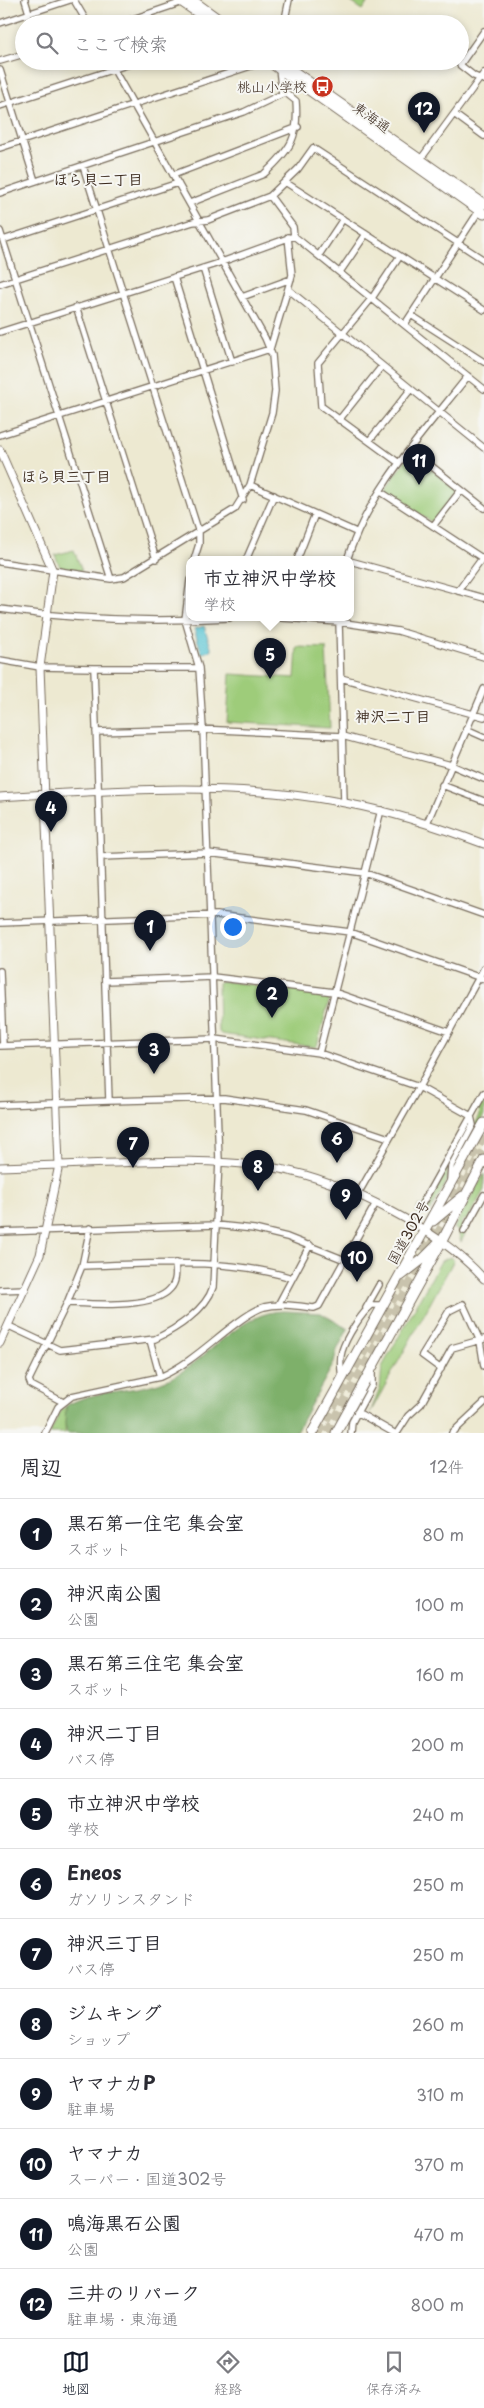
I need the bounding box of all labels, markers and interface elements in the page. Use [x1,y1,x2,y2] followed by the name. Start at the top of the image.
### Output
[15,15,469,70] search box
[33,29,61,57] icon: search
[73,29,168,57] text: ここで検索
[311,74,335,98] bus stop icon: 桃山小学校
[237,76,307,97] place label: 桃山小学校
[408,92,440,133] pin: 12
[349,96,395,138] street label: 東海通
[53,167,143,190] district label: ほら貝二丁目
[403,444,435,485] pin: 11
[21,464,111,487] district label: ほら貝三丁目
[186,556,354,621] popup
[203,563,337,591] text: 市立神沢中学校
[203,591,236,615] text: 学校
[254,638,286,679] pin: 5
[355,704,431,727] district label: 神沢二丁目
[35,791,67,832] pin: 4
[134,910,166,951] pin: 1
[220,914,246,940] your location
[256,977,288,1018] pin: 2
[138,1033,170,1074] pin: 3
[321,1122,353,1163] pin: 6
[117,1127,149,1168] pin: 7
[242,1150,274,1191] pin: 8
[330,1179,362,1220] pin: 9
[382,1196,434,1268] street label: 国道302号
[341,1241,373,1282] pin: 10
[20,1450,62,1482] text: 周辺
[429,1454,464,1478] text: 12件
[67,1508,244,1536] text: 黒石第一住宅 集会室
[32,1522,40,1546] text: 1
[422,1522,464,1546] text: 80 m
[67,1536,131,1560] text: スポット
[67,1578,162,1606] text: 神沢南公園
[30,1592,42,1616] text: 2
[415,1592,464,1616] text: 100 m
[67,1606,99,1630] text: 公園
[67,1648,244,1676] text: 黒石第三住宅 集会室
[31,1662,41,1686] text: 3
[416,1662,464,1686] text: 160 m
[67,1676,131,1700] text: スポット
[67,1718,162,1746] text: 神沢二丁目
[31,1732,41,1756] text: 4
[411,1732,464,1756] text: 200 m
[67,1746,115,1770] text: バス停
[67,1788,200,1816] text: 市立神沢中学校
[31,1802,41,1826] text: 5
[412,1802,464,1826] text: 240 m
[67,1816,99,1840] text: 学校
[67,1858,122,1886] text: Eneos
[30,1872,42,1896] text: 6
[413,1872,464,1896] text: 250 m
[67,1886,195,1910] text: ガソリンスタンド
[67,1928,162,1956] text: 神沢三丁目
[31,1942,41,1966] text: 7
[413,1942,464,1966] text: 250 m
[67,1956,115,1980] text: バス停
[67,1998,162,2026] text: ジムキング
[31,2012,41,2036] text: 8
[412,2012,464,2036] text: 260 m
[67,2026,130,2050] text: ショップ
[67,2068,155,2096] text: ヤマナカP
[31,2082,41,2106] text: 9
[416,2082,464,2106] text: 310 m
[67,2096,115,2120] text: 駐車場
[67,2138,143,2166] text: ヤマナカ
[26,2152,46,2176] text: 10
[414,2152,464,2176] text: 370 m
[67,2166,226,2190] text: スーパー · 国道302号
[67,2208,181,2236] text: 鳴海黒石公園
[29,2222,43,2246] text: 11
[414,2222,464,2246] text: 470 m
[67,2236,99,2260] text: 公園
[67,2278,200,2306] text: 三井のリパーク
[27,2292,45,2316] text: 12
[411,2292,464,2316] text: 800 m
[67,2306,178,2330] text: 駐車場 · 東海通
[62,2348,90,2399] tab: 地図
[214,2348,242,2399] tab: 経路
[366,2348,422,2399] tab: 保存済み

